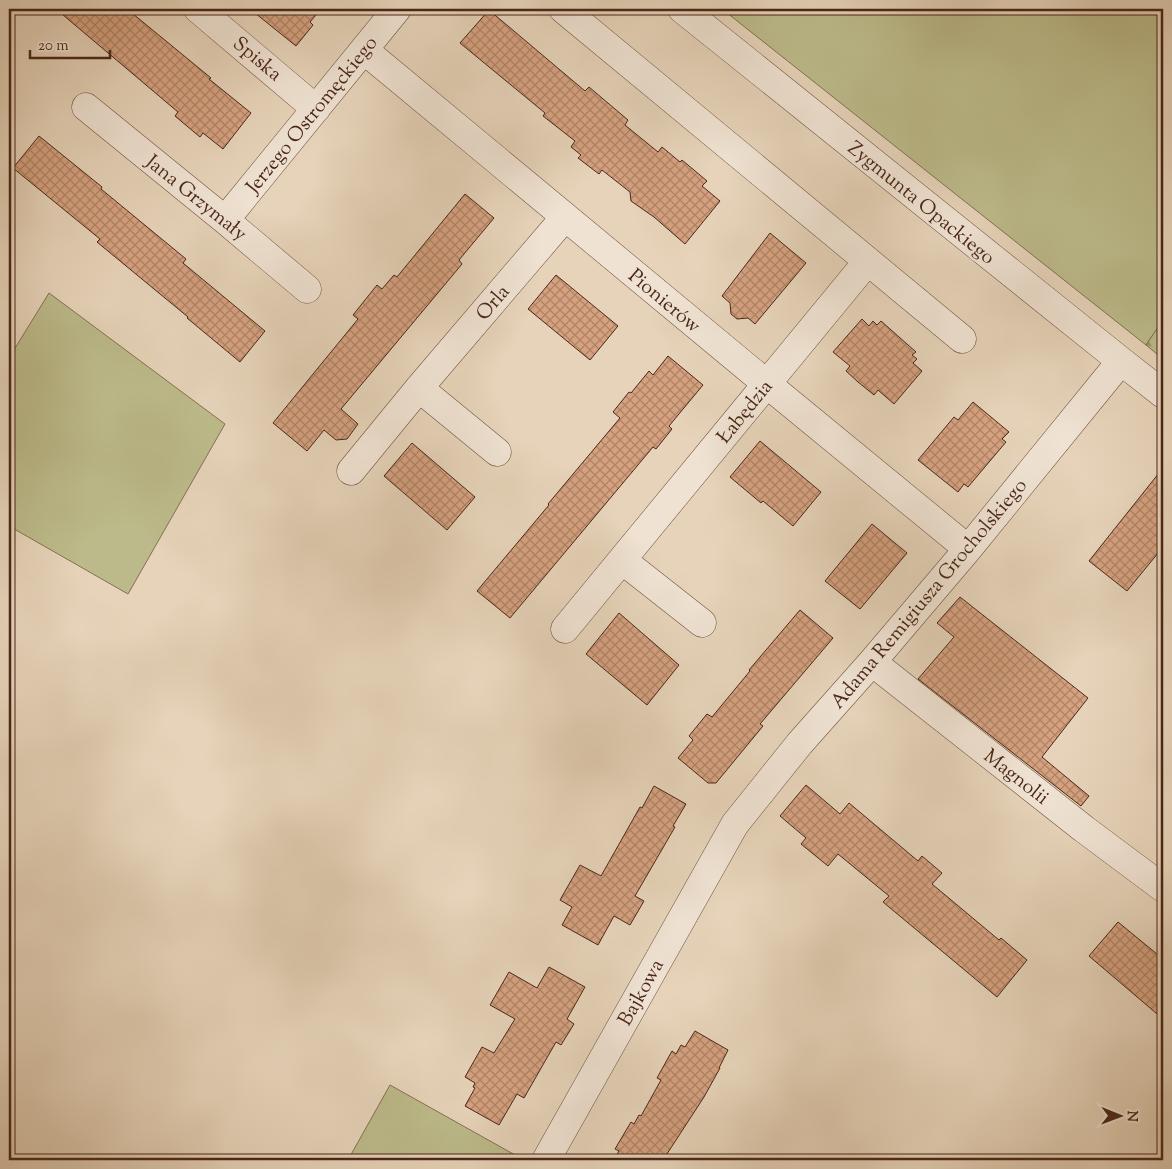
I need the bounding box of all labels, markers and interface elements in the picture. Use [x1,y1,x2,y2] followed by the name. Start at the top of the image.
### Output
[30,28,110,60] scale bar
[240,30,386,201] street label: Jerzego Ostromęckiego
[225,31,287,89] street label: Spiska
[38,36,69,57] text: 20 m
[840,135,1001,273] street label: Zygmunta Opackiego
[138,148,252,249] street label: Jana Grzymały
[621,263,706,341] street label: Pionierów
[470,279,518,328] street label: Orla
[711,374,781,451] street label: Łabędzia
[825,473,1035,716] street label: Adama Remigiusza Grocholskiego
[976,743,1055,813] street label: Magnolii
[612,955,672,1032] street label: Bajkowa
[1094,1092,1144,1142] north arrow
[1121,1110,1141,1122] text: N

